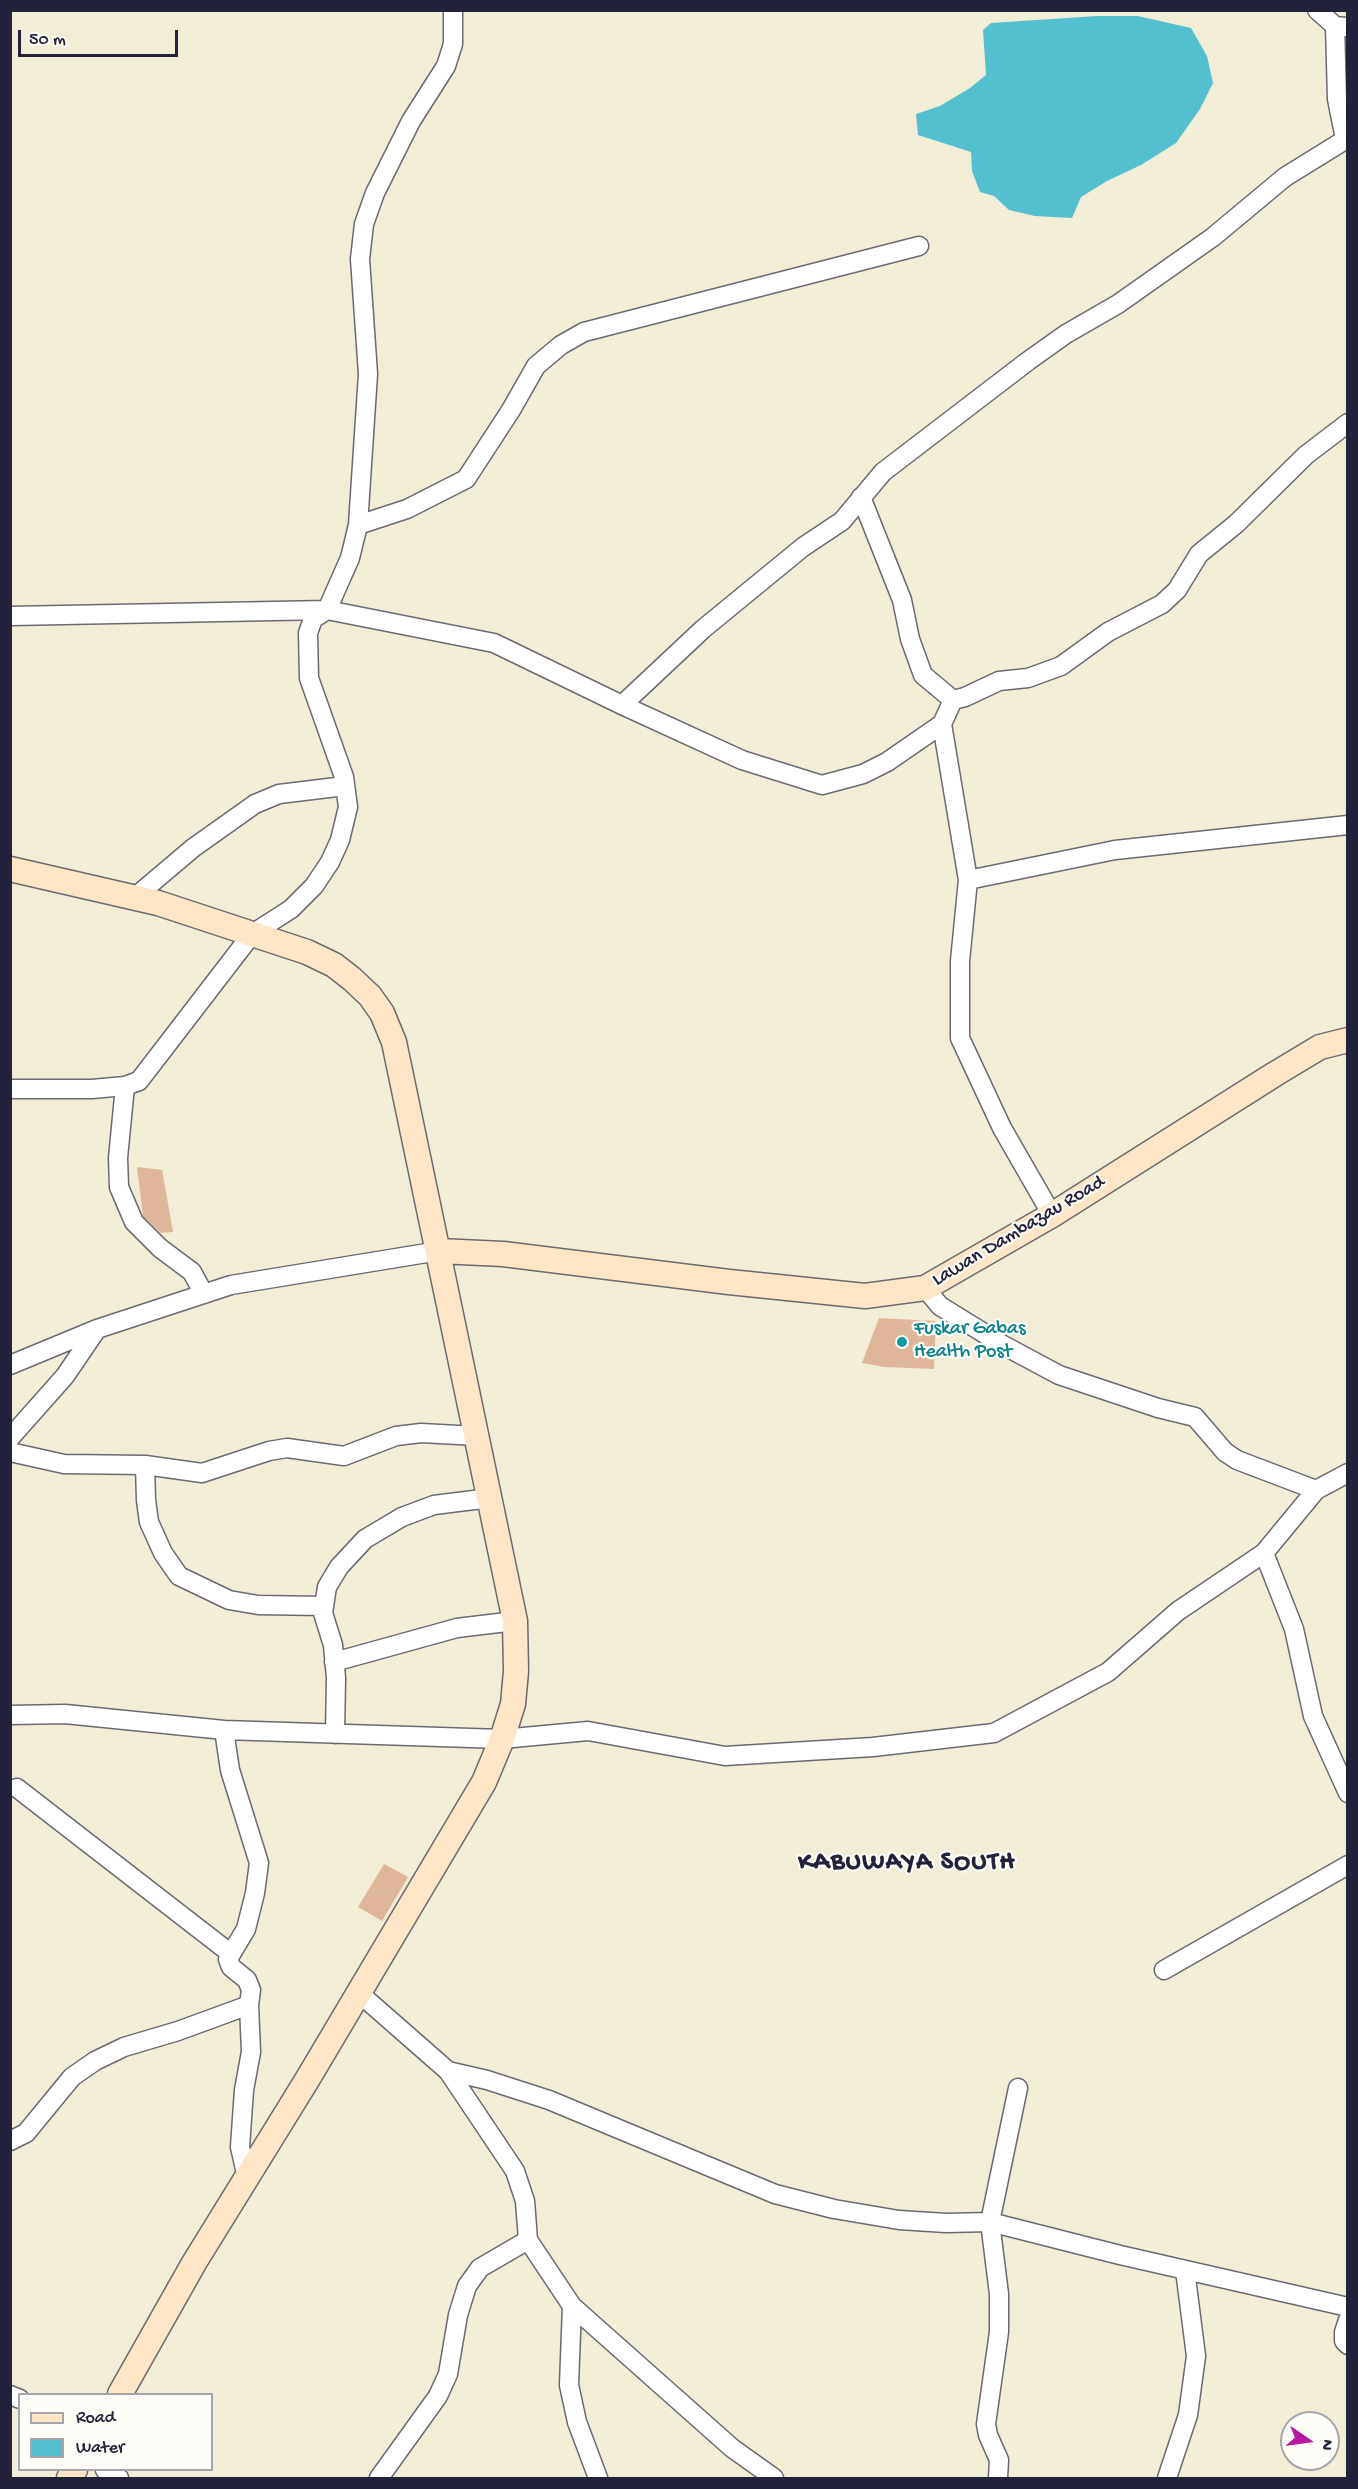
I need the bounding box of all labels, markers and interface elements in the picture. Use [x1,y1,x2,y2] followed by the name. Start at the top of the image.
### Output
[21,18,182,56] scale bar
[29,30,66,51] text: 50 m
[928,1171,1110,1293] street label: Lawan Dambazau Road
[914,1318,1026,1365] place label: Fuskar Gabas Health Post
[895,1335,909,1349] marker: Fuskar Gabas Health Post
[798,1848,1016,1880] district label: KABUWAYA SOUTH
[18,2393,213,2471] legend
[76,2408,115,2429] text: Road
[1280,2411,1340,2471] north arrow
[1316,2437,1337,2452] text: N
[76,2438,124,2459] text: Water

